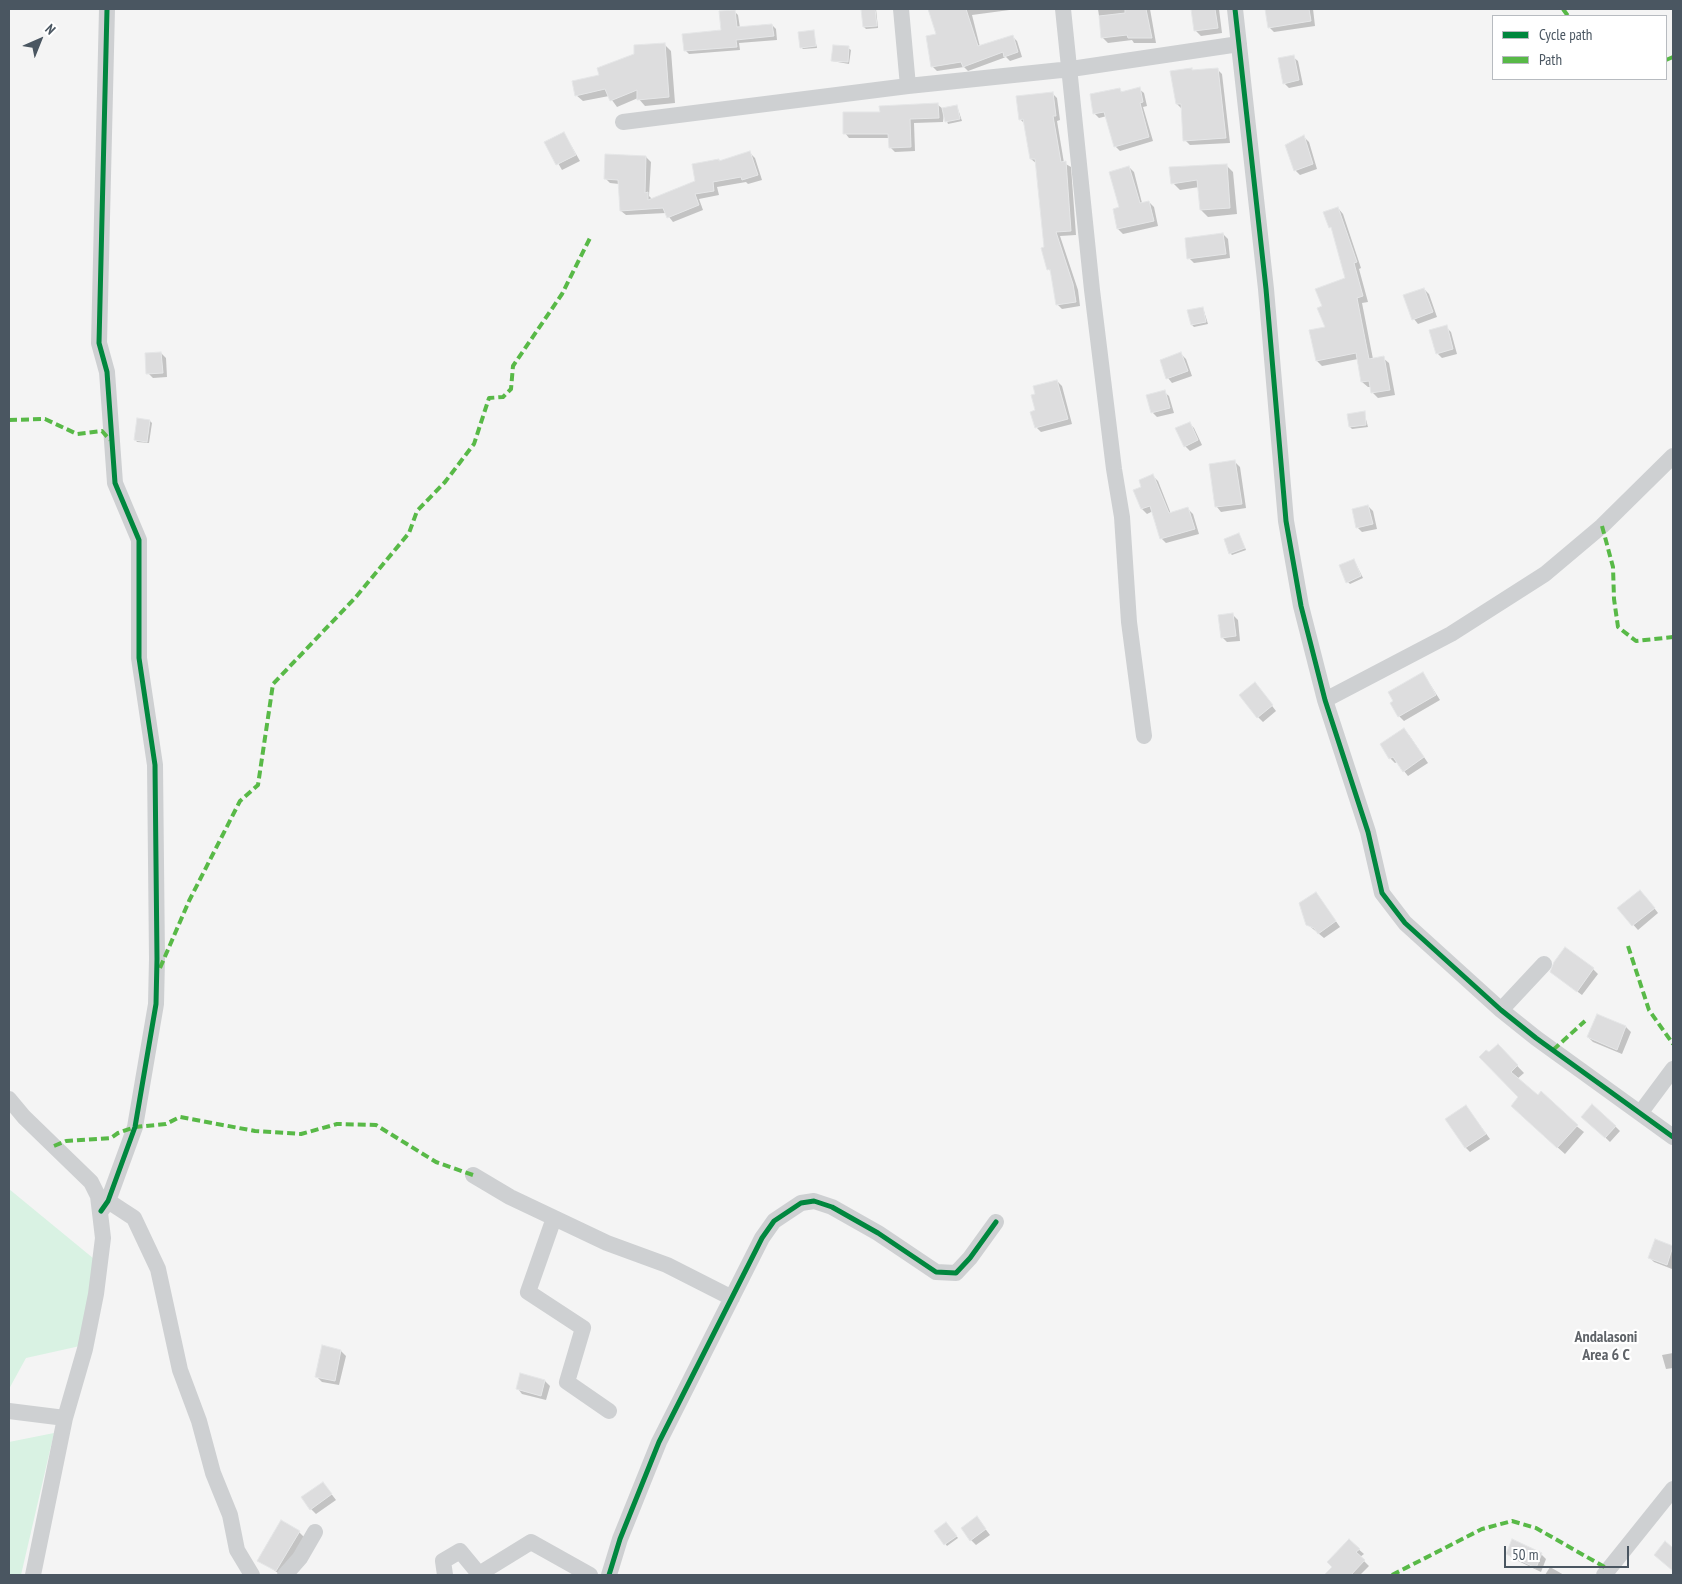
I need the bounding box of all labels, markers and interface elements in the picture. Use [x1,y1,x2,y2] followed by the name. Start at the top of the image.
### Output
[15,15,65,65] north arrow
[1492,15,1667,80] legend
[41,20,59,38] text: N
[1539,25,1592,44] text: Cycle path
[1539,50,1562,69] text: Path
[1575,1327,1637,1365] district label: Andalasoni Area 6 C
[1507,1536,1632,1568] scale bar
[1512,1545,1538,1564] text: 50 m

